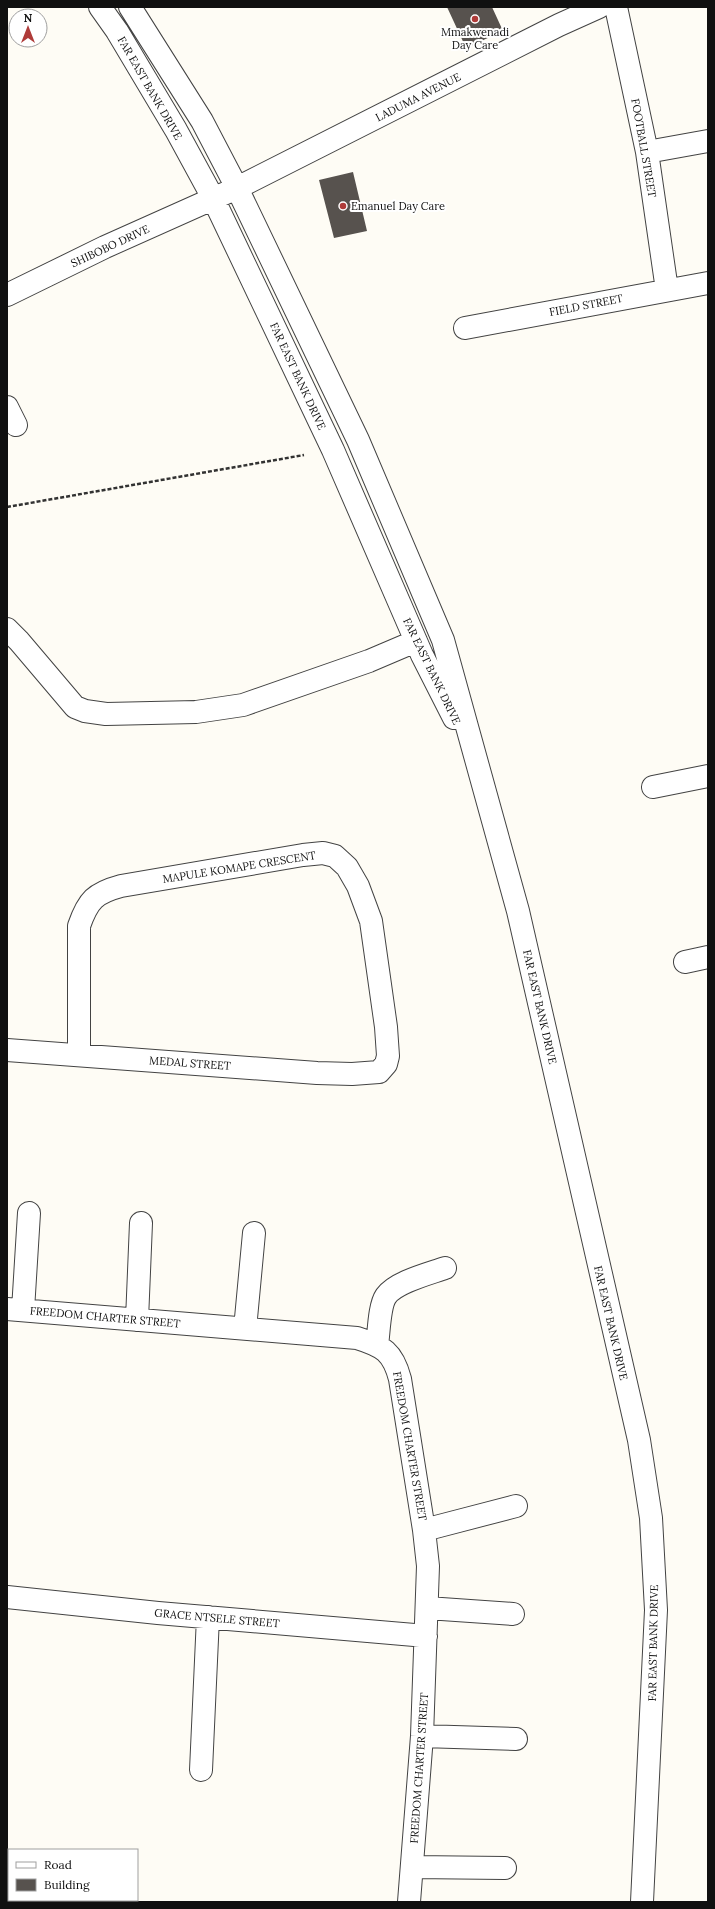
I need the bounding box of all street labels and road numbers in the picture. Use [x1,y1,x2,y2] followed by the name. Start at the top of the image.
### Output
[115,34,185,142] street label: FAR EAST BANK DRIVE
[373,69,463,125] street label: LADUMA AVENUE
[628,97,660,199] street label: FOOTBALL STREET
[68,222,152,270] street label: SHIBOBO DRIVE
[548,291,624,319] street label: FIELD STREET
[267,320,329,432] street label: FAR EAST BANK DRIVE
[400,615,464,727] street label: FAR EAST BANK DRIVE
[161,848,317,886] street label: MAPULE KOMAPE CRESCENT
[520,948,560,1066] street label: FAR EAST BANK DRIVE
[149,1053,231,1073] street label: MEDAL STREET
[591,1264,631,1382] street label: FAR EAST BANK DRIVE
[29,1303,181,1331] street label: FREEDOM CHARTER STREET
[390,1370,430,1522] street label: FREEDOM CHARTER STREET
[645,1584,661,1702] street label: FAR EAST BANK DRIVE
[154,1606,280,1630] street label: GRACE NTSELE STREET
[407,1692,431,1844] street label: FREEDOM CHARTER STREET

